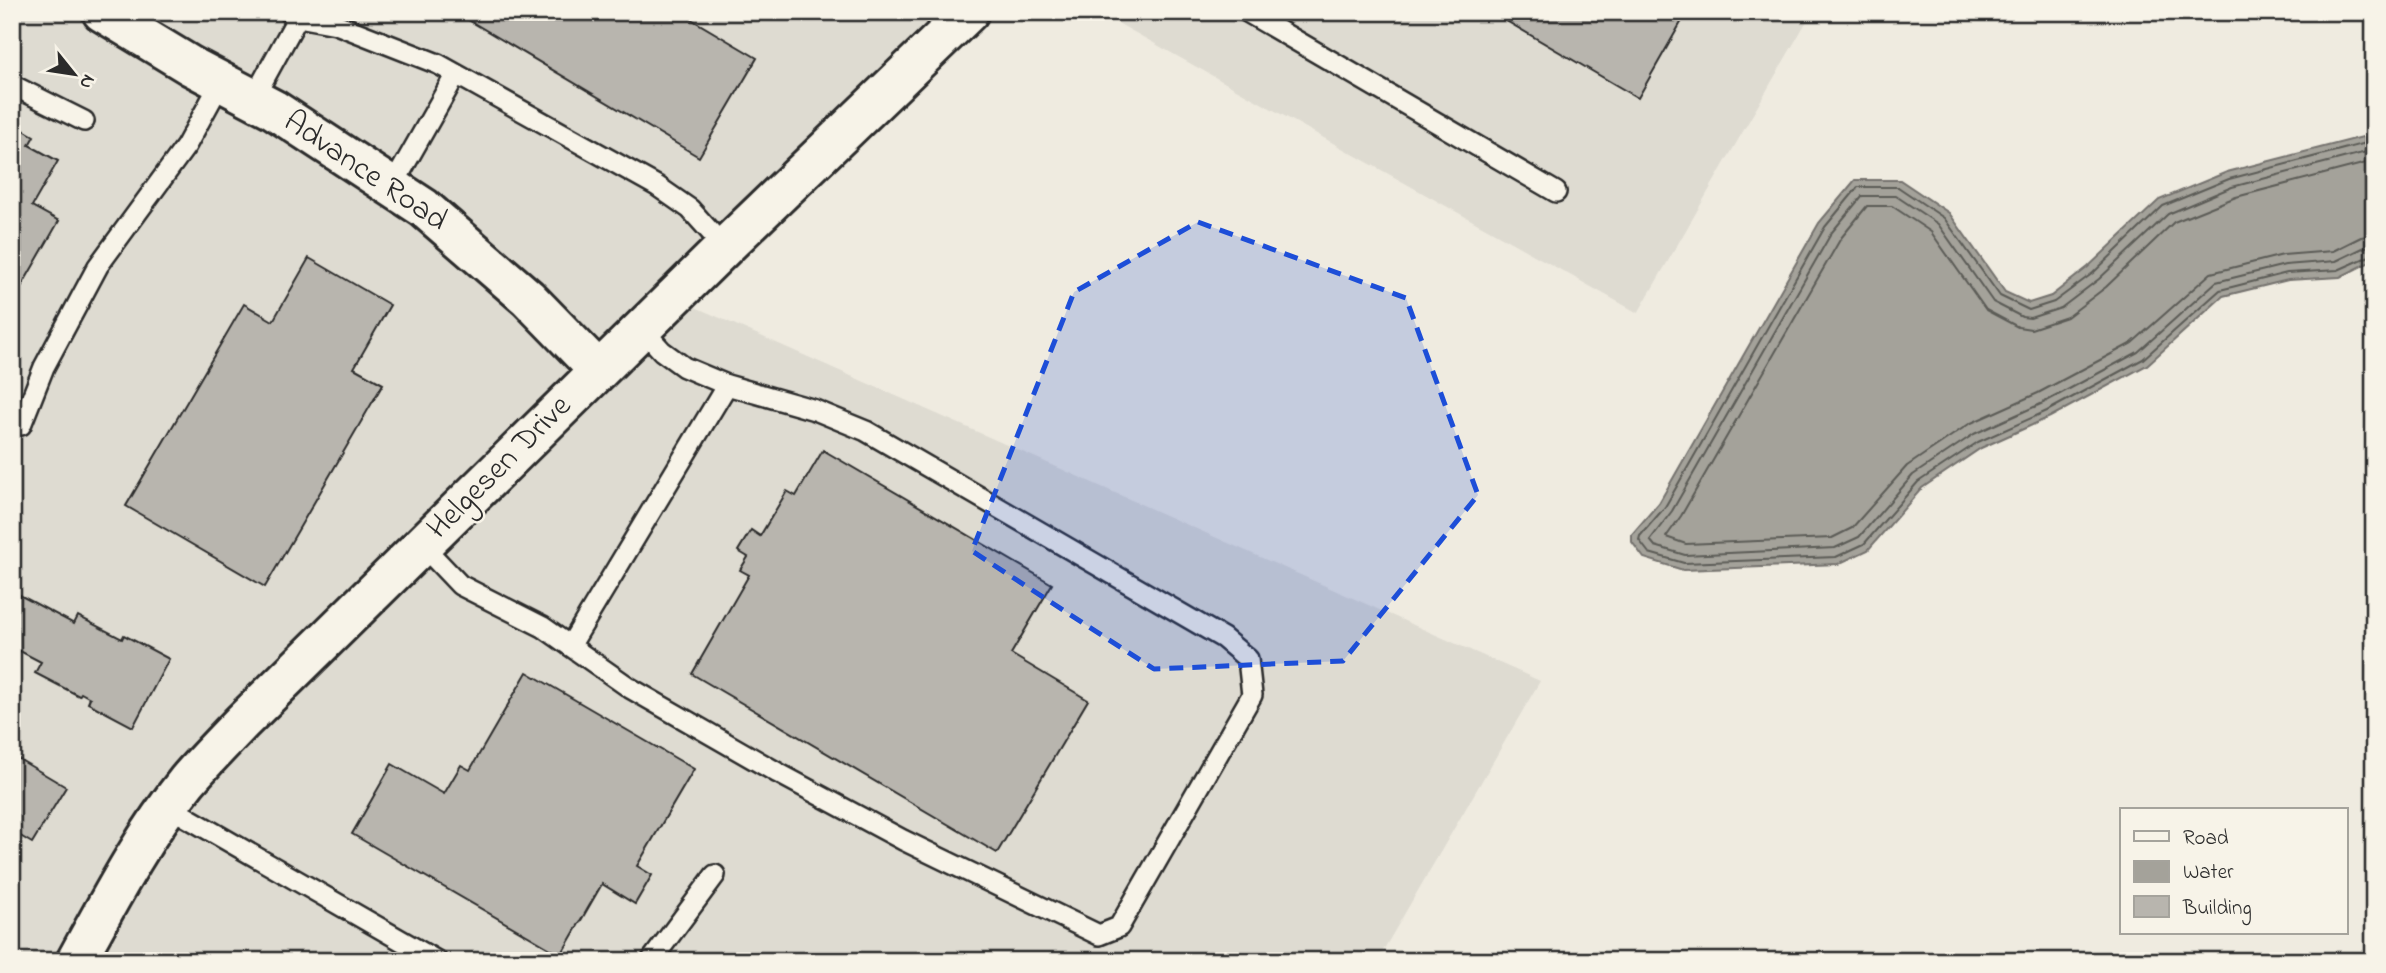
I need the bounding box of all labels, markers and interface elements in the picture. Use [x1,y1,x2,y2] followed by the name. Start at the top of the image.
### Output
[38,38,108,108] north arrow
[72,69,101,94] text: N
[273,100,457,244] street label: Advance Road
[417,384,584,551] street label: Helgesen Drive
[2120,808,2348,934] legend
[2183,824,2229,854] text: Road
[2183,858,2234,888] text: Water
[2182,894,2252,926] text: Building

